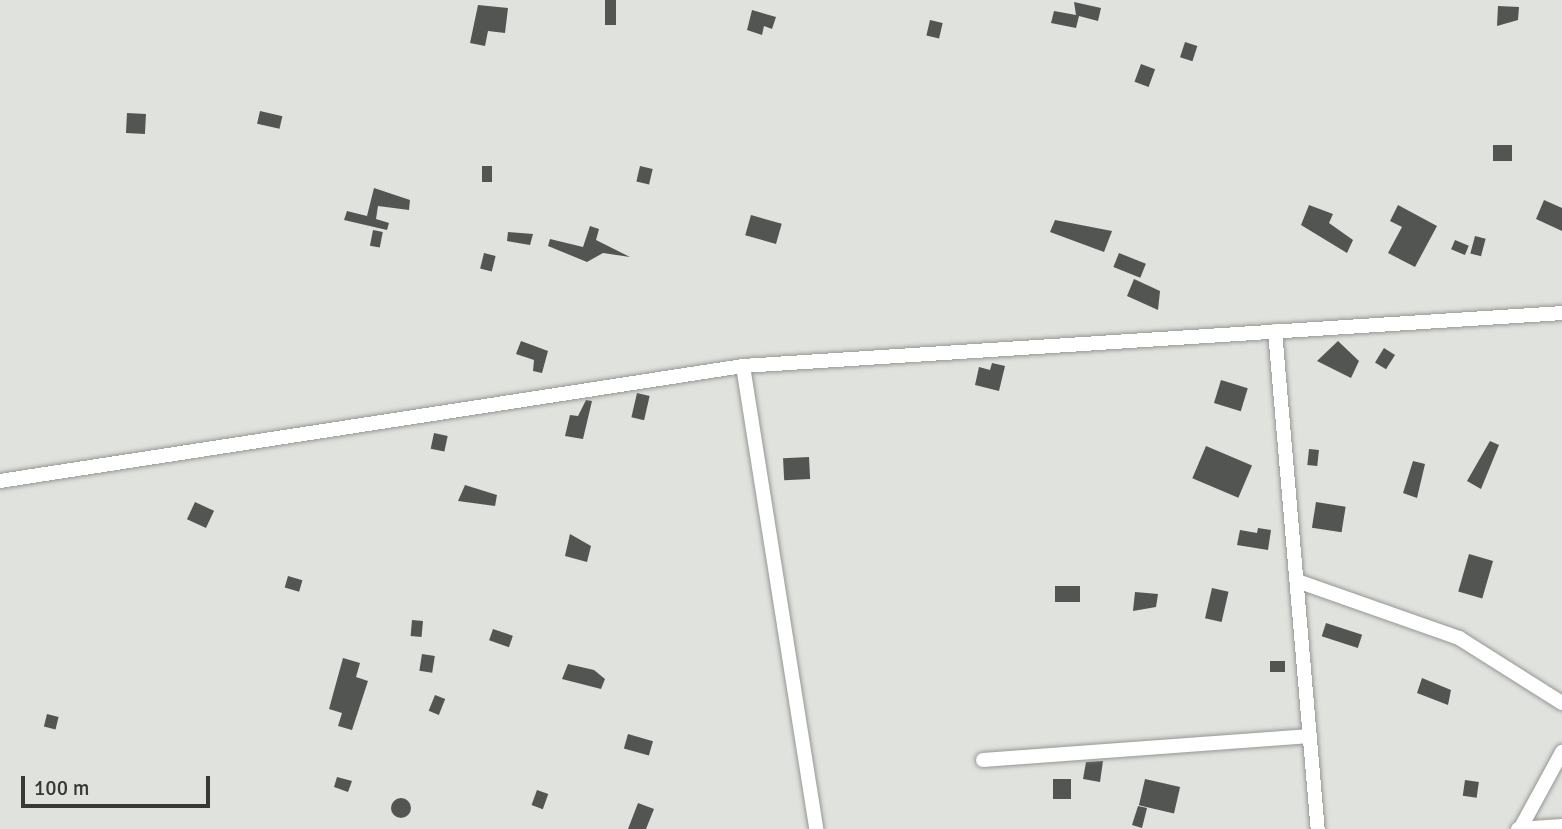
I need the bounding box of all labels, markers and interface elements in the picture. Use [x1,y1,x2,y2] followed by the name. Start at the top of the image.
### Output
[24,762,214,806] scale bar
[34,775,89,801] text: 100 m

